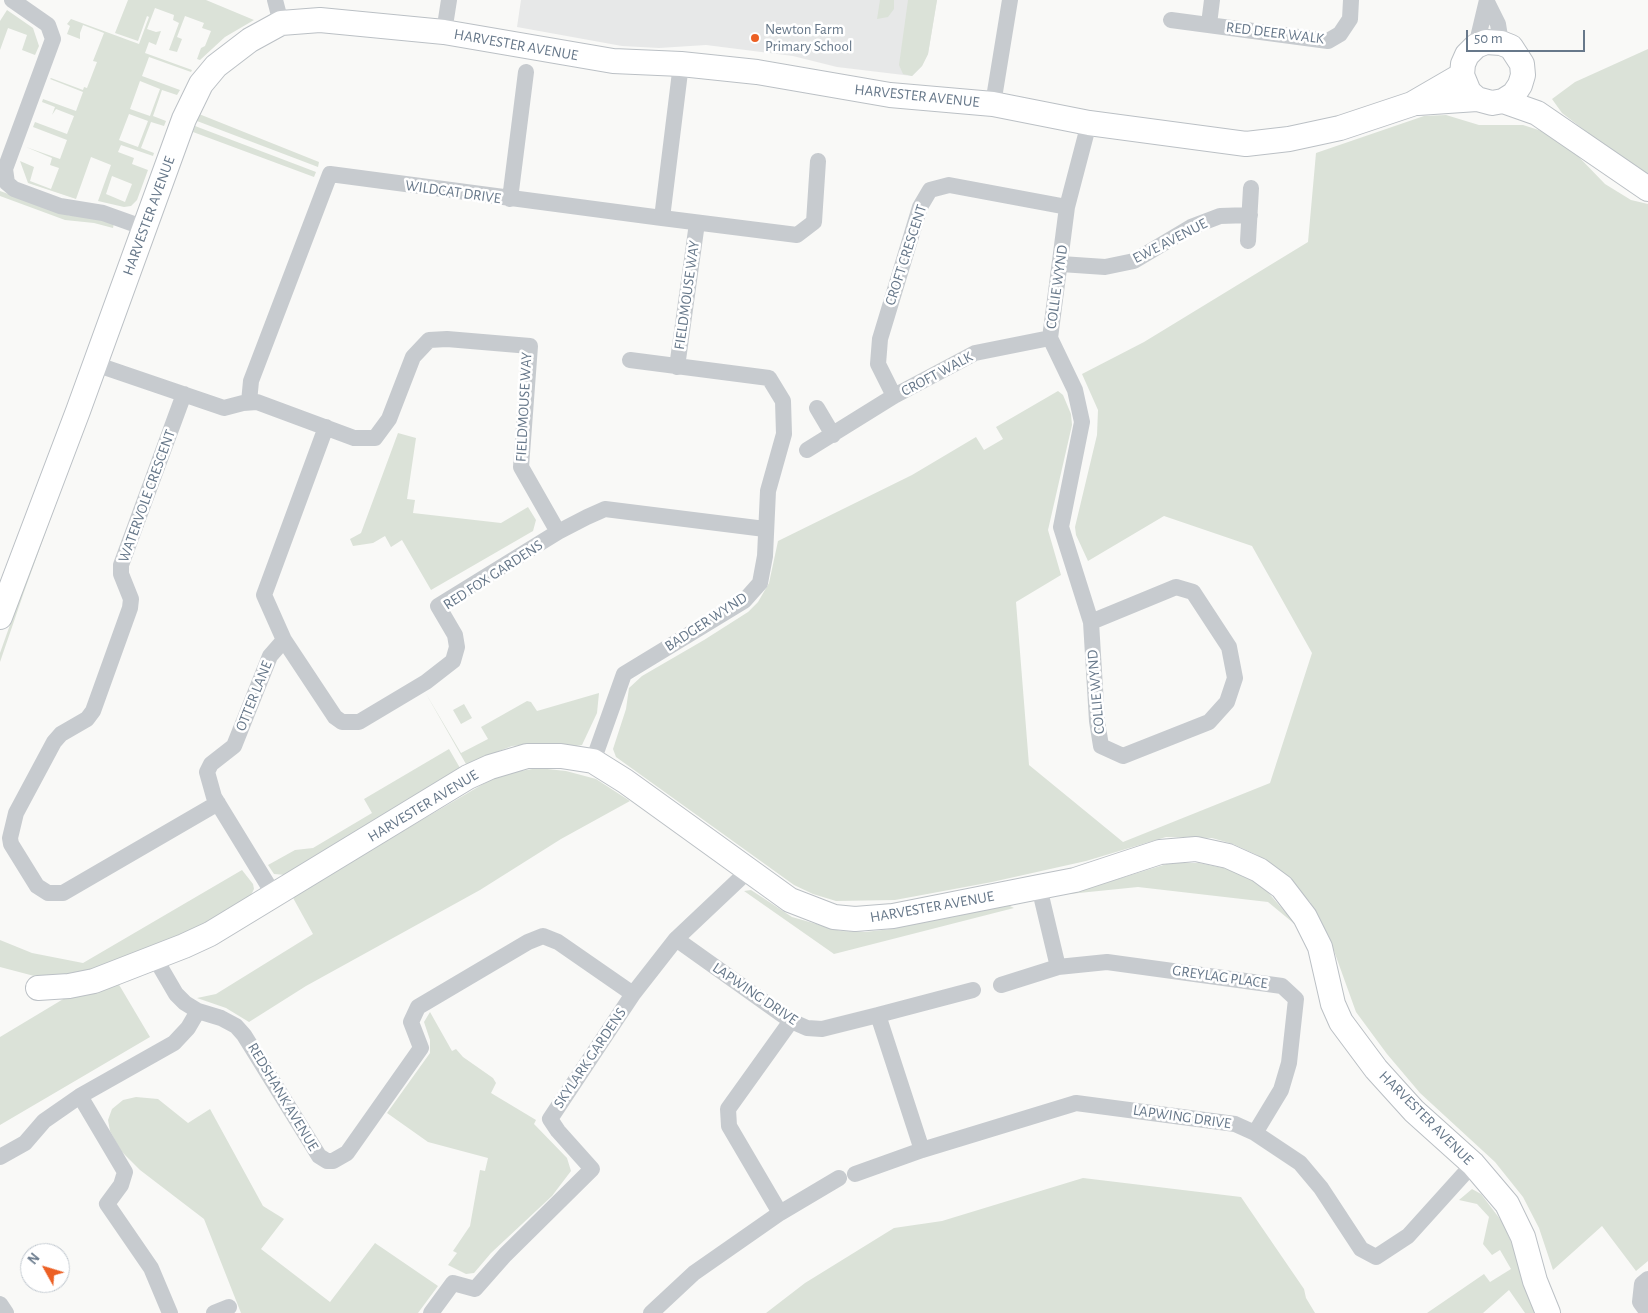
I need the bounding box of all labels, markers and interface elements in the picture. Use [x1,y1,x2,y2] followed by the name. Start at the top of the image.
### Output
[1225,18,1325,48] street label: RED DEER WALK
[765,20,853,55] place label: Newton Farm Primary School
[1468,20,1587,52] scale bar
[453,25,579,65] street label: HARVESTER AVENUE
[1474,31,1503,46] text: 50 m
[749,32,761,44] marker: Newton Farm Primary School
[854,80,980,112] street label: HARVESTER AVENUE
[119,154,179,278] street label: HARVESTER AVENUE
[404,176,502,208] street label: WILDCAT DRIVE
[881,202,931,308] street label: CROFT CRESCENT
[1130,215,1210,267] street label: EWE AVENUE
[670,239,704,351] street label: FIELDMOUSE WAY
[1042,244,1072,330] street label: COLLIE WYND
[898,348,976,400] street label: CROFT WALK
[512,352,536,462] street label: FIELDMOUSE WAY
[115,427,179,565] street label: WATERVOLE CRESCENT
[440,536,546,614] street label: RED FOX GARDENS
[661,589,751,655] street label: BADGER WYND
[1083,649,1109,735] street label: COLLIE WYND
[232,658,276,734] street label: OTTER LANE
[364,766,482,846] street label: HARVESTER AVENUE
[869,887,995,927] street label: HARVESTER AVENUE
[709,959,801,1029] street label: LAPWING DRIVE
[1171,961,1269,993] street label: GREYLAG PLACE
[550,1004,630,1112] street label: SKYLARK GARDENS
[244,1040,322,1154] street label: REDSHANK AVENUE
[1375,1067,1477,1169] street label: HARVESTER AVENUE
[1132,1101,1232,1133] street label: LAPWING DRIVE
[20,1243,70,1293] north arrow
[26,1251,43,1267] text: N

